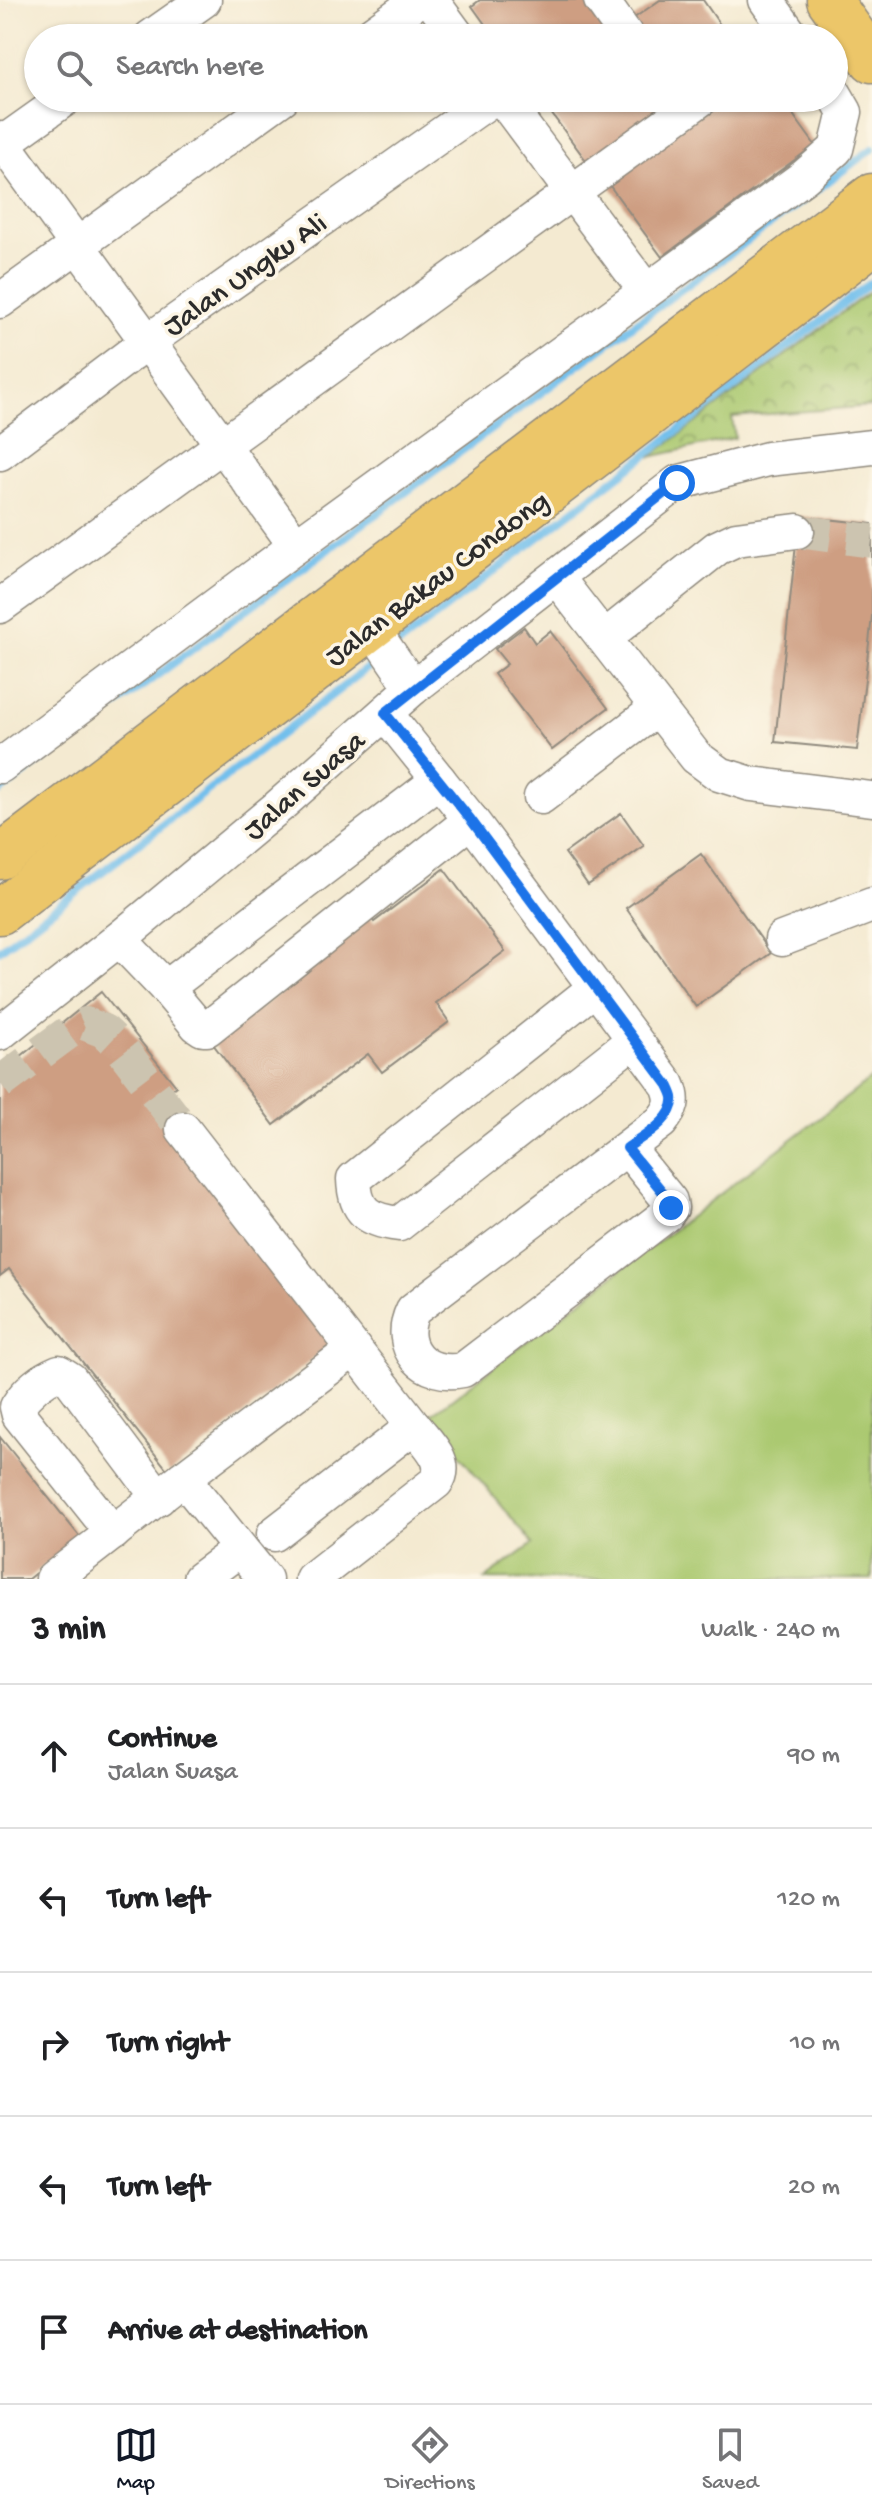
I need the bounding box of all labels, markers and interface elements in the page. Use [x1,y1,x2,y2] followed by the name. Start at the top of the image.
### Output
[24,24,848,112] search box
[52,46,96,90] icon: search
[116,51,264,86] text: Search here
[158,208,335,346] street label: Jalan Ungku Ali
[659,465,695,501] route start
[320,485,557,676] street label: Jalan Bakau Condong
[238,724,375,850] street label: Jalan Suasa
[653,1190,689,1226] route end
[32,1611,105,1651] text: 3 min
[701,1616,840,1647] text: Walk · 240 m
[108,1723,217,1758] text: Continue
[32,1734,76,1778] icon: ahead
[788,1741,840,1772] text: 90 m
[108,1758,238,1789] text: Jalan Suasa
[32,1878,76,1922] icon: left
[108,1883,209,1918] text: Turn left
[777,1885,840,1916] text: 120 m
[32,2022,76,2066] icon: right
[108,2027,228,2062] text: Turn right
[790,2029,840,2060] text: 10 m
[32,2166,76,2210] icon: left
[108,2171,209,2206] text: Turn left
[788,2173,840,2204] text: 20 m
[32,2310,76,2354] icon: arrive
[108,2315,368,2350] text: Arrive at destination
[114,2423,158,2497] tab: Map
[385,2423,475,2497] tab: Directions
[702,2423,758,2497] tab: Saved

